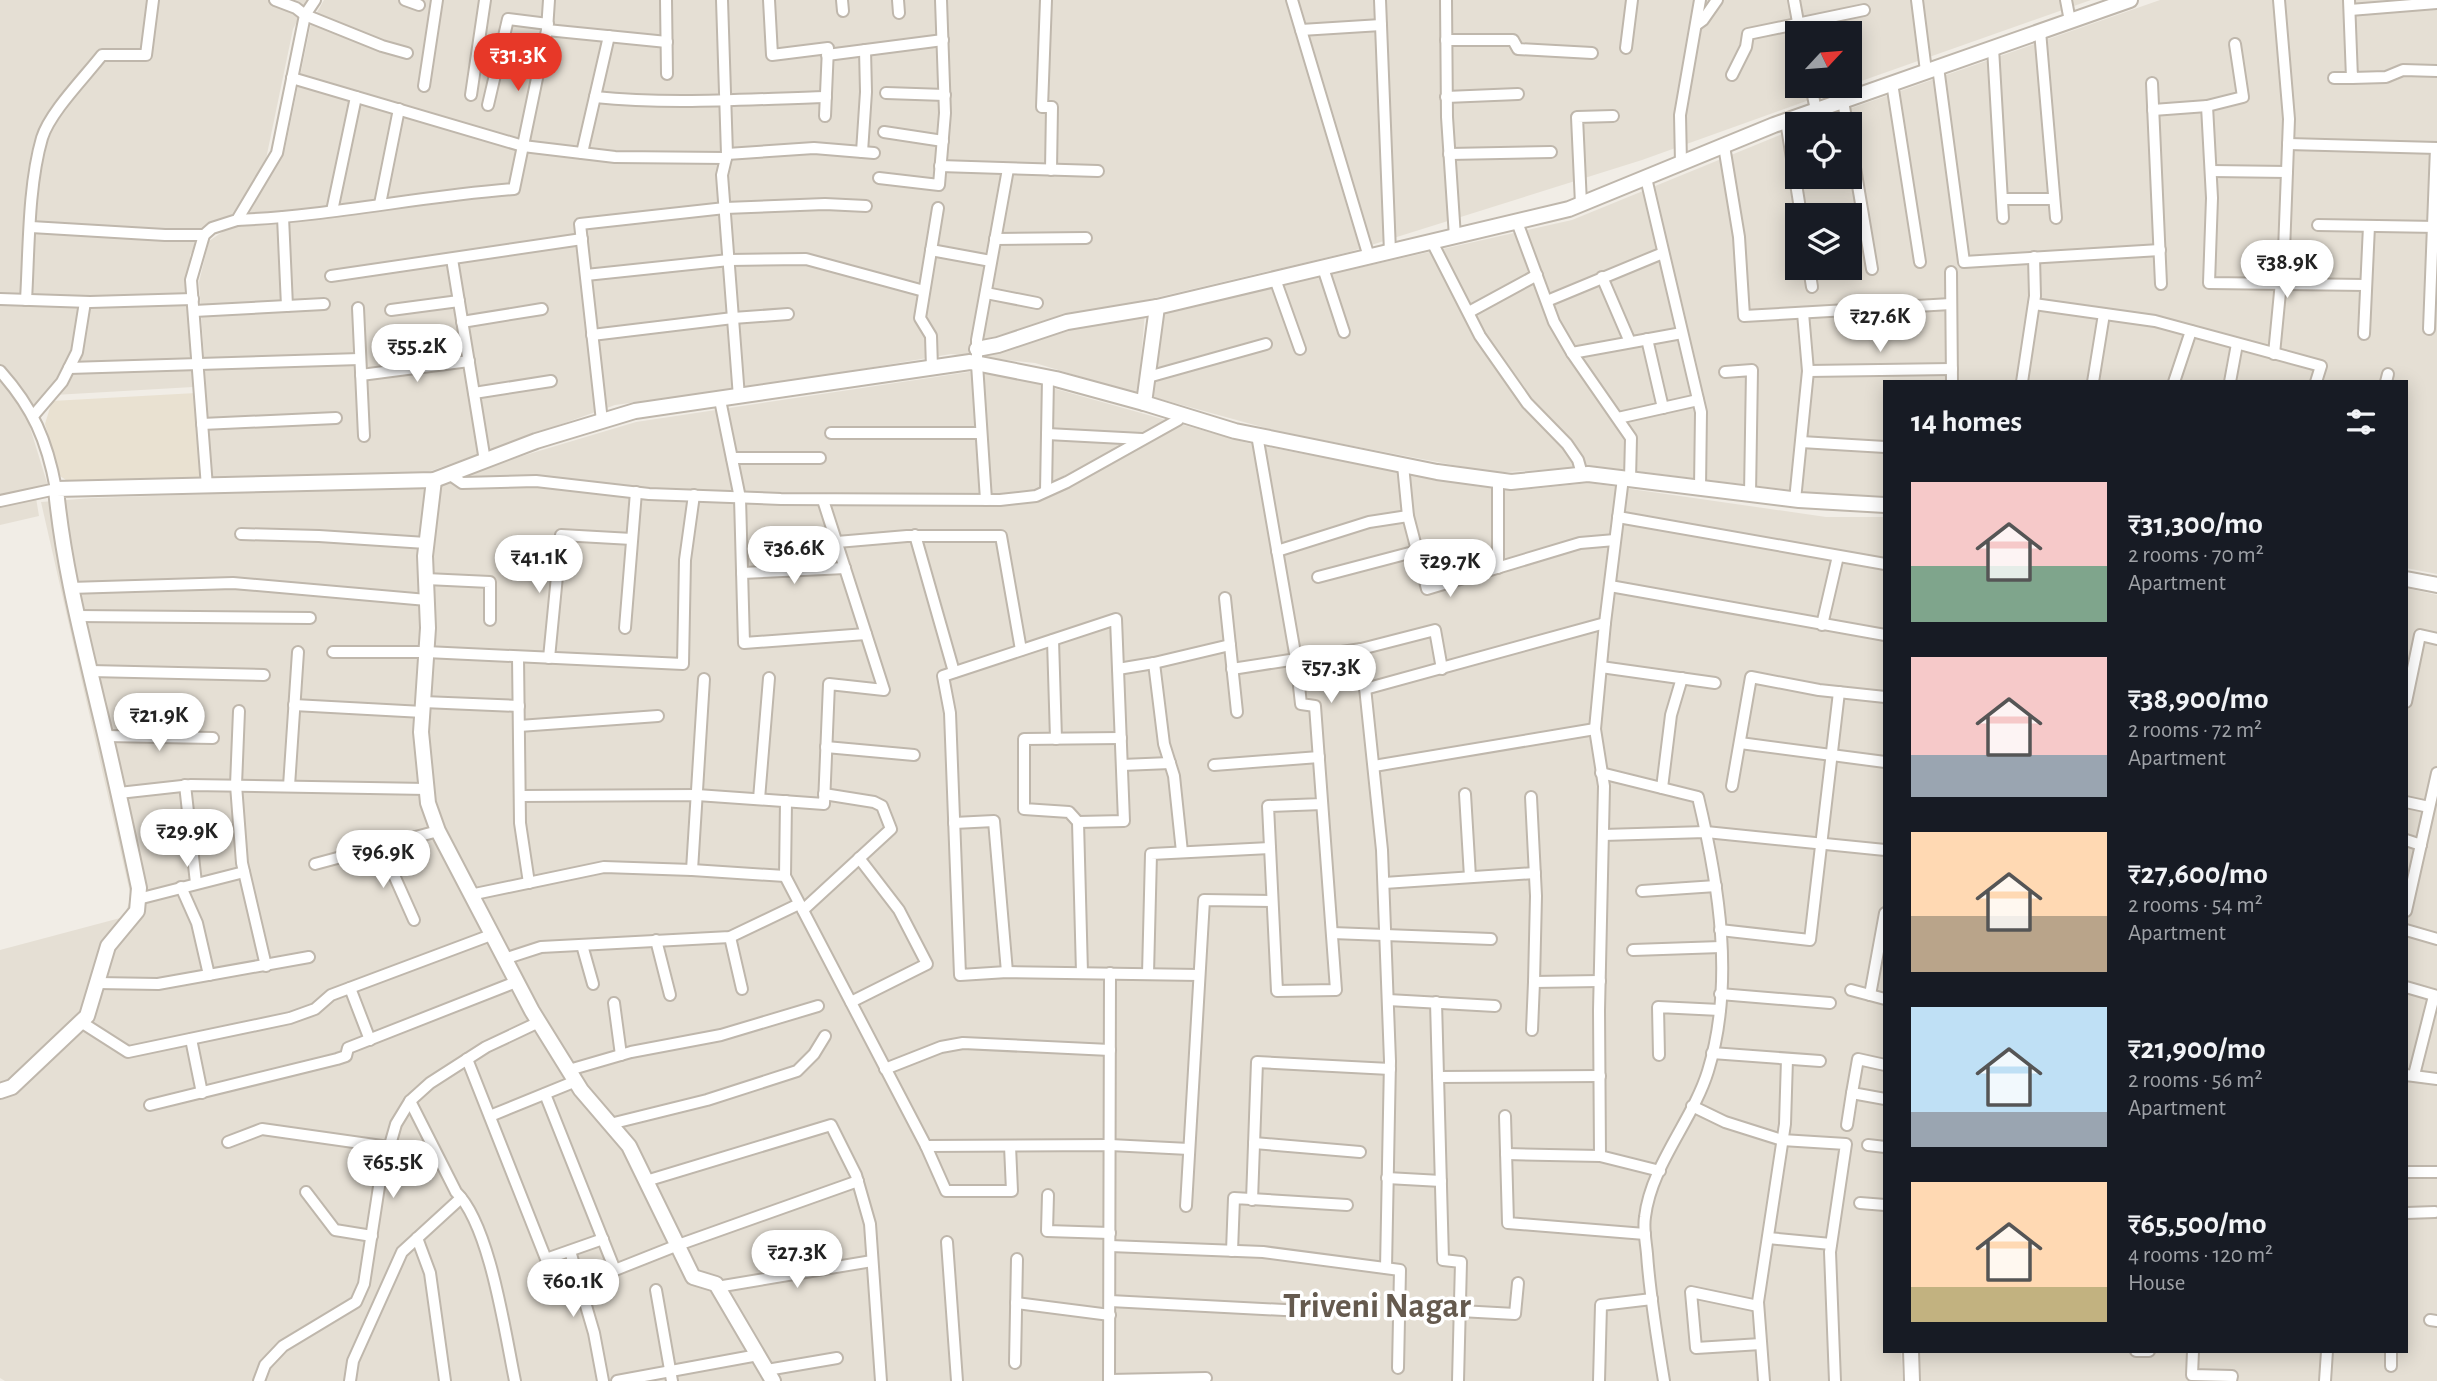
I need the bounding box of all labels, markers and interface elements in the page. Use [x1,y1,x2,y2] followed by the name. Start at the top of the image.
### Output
[1785,21,1862,98] north arrow
[1785,21,1862,280] map controls
[461,34,575,93] pin: ₹31.3K
[490,44,546,67] text: ₹31.3K
[1785,112,1862,189] button: locate
[1785,203,1862,280] button: layers
[2230,240,2344,300] pin: ₹38.9K
[2257,251,2317,274] text: ₹38.9K
[1823,294,1937,354] pin: ₹27.6K
[1850,305,1910,328] text: ₹27.6K
[360,324,474,384] pin: ₹55.2K
[387,335,447,358] text: ₹55.2K
[2342,403,2380,441] icon: filters
[1911,407,2022,437] text: 14 homes
[2128,509,2263,539] text: ₹31,300/mo
[1967,510,2051,594] icon: home
[737,526,851,586] pin: ₹36.6K
[482,536,596,595] pin: ₹41.1K
[764,537,824,560] text: ₹36.6K
[1393,540,1507,599] pin: ₹29.7K
[2128,544,2264,567] text: 2 rooms · 70 m²
[511,546,567,569] text: ₹41.1K
[1420,550,1480,573] text: ₹29.7K
[2128,572,2226,595] text: Apartment
[1274,646,1388,705] pin: ₹57.3K
[1302,656,1360,679] text: ₹57.3K
[2128,684,2268,714] text: ₹38,900/mo
[1967,685,2051,769] icon: home
[102,694,216,753] pin: ₹21.9K
[130,704,188,727] text: ₹21.9K
[2128,719,2262,742] text: 2 rooms · 72 m²
[2128,747,2226,770] text: Apartment
[130,810,244,869] pin: ₹29.9K
[156,820,218,843] text: ₹29.9K
[326,830,440,890] pin: ₹96.9K
[352,841,414,864] text: ₹96.9K
[2128,859,2268,889] text: ₹27,600/mo
[1967,860,2051,944] icon: home
[2128,894,2263,917] text: 2 rooms · 54 m²
[2128,922,2226,945] text: Apartment
[2128,1034,2266,1064] text: ₹21,900/mo
[1967,1035,2051,1119] icon: home
[2128,1069,2262,1092] text: 2 rooms · 56 m²
[2128,1097,2226,1120] text: Apartment
[336,1140,450,1200] pin: ₹65.5K
[363,1151,423,1174] text: ₹65.5K
[2128,1209,2267,1239] text: ₹65,500/mo
[1967,1210,2051,1294] icon: home
[740,1230,854,1290] pin: ₹27.3K
[767,1241,827,1264] text: ₹27.3K
[2128,1244,2273,1267] text: 4 rooms · 120 m²
[516,1260,630,1319] pin: ₹60.1K
[543,1270,603,1293] text: ₹60.1K
[2128,1272,2185,1295] text: House
[1283,1289,1471,1324] district label: Triveni Nagar

